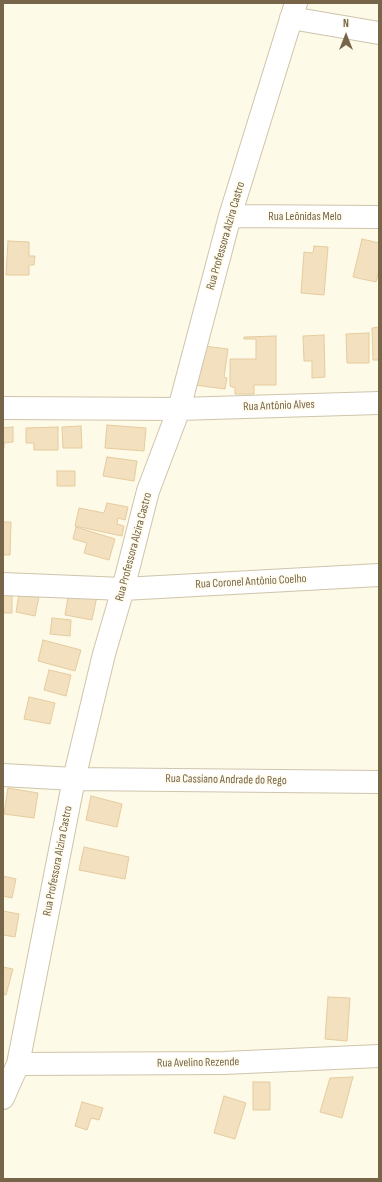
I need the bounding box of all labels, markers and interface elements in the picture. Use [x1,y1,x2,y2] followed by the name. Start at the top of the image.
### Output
[326,16,366,56] north arrow
[343,17,349,30] text: N
[204,180,248,292] street label: Rua Professora Alzira Castro
[268,210,342,224] street label: Rua Leônidas Melo
[243,398,315,414] street label: Rua Antônio Alves
[113,491,155,603] street label: Rua Professora Alzira Castro
[195,572,307,592] street label: Rua Coronel Antônio Coelho
[165,772,287,788] street label: Rua Cassiano Andrade do Rego
[40,805,76,917] street label: Rua Professora Alzira Castro
[157,1055,239,1071] street label: Rua Avelino Rezende

